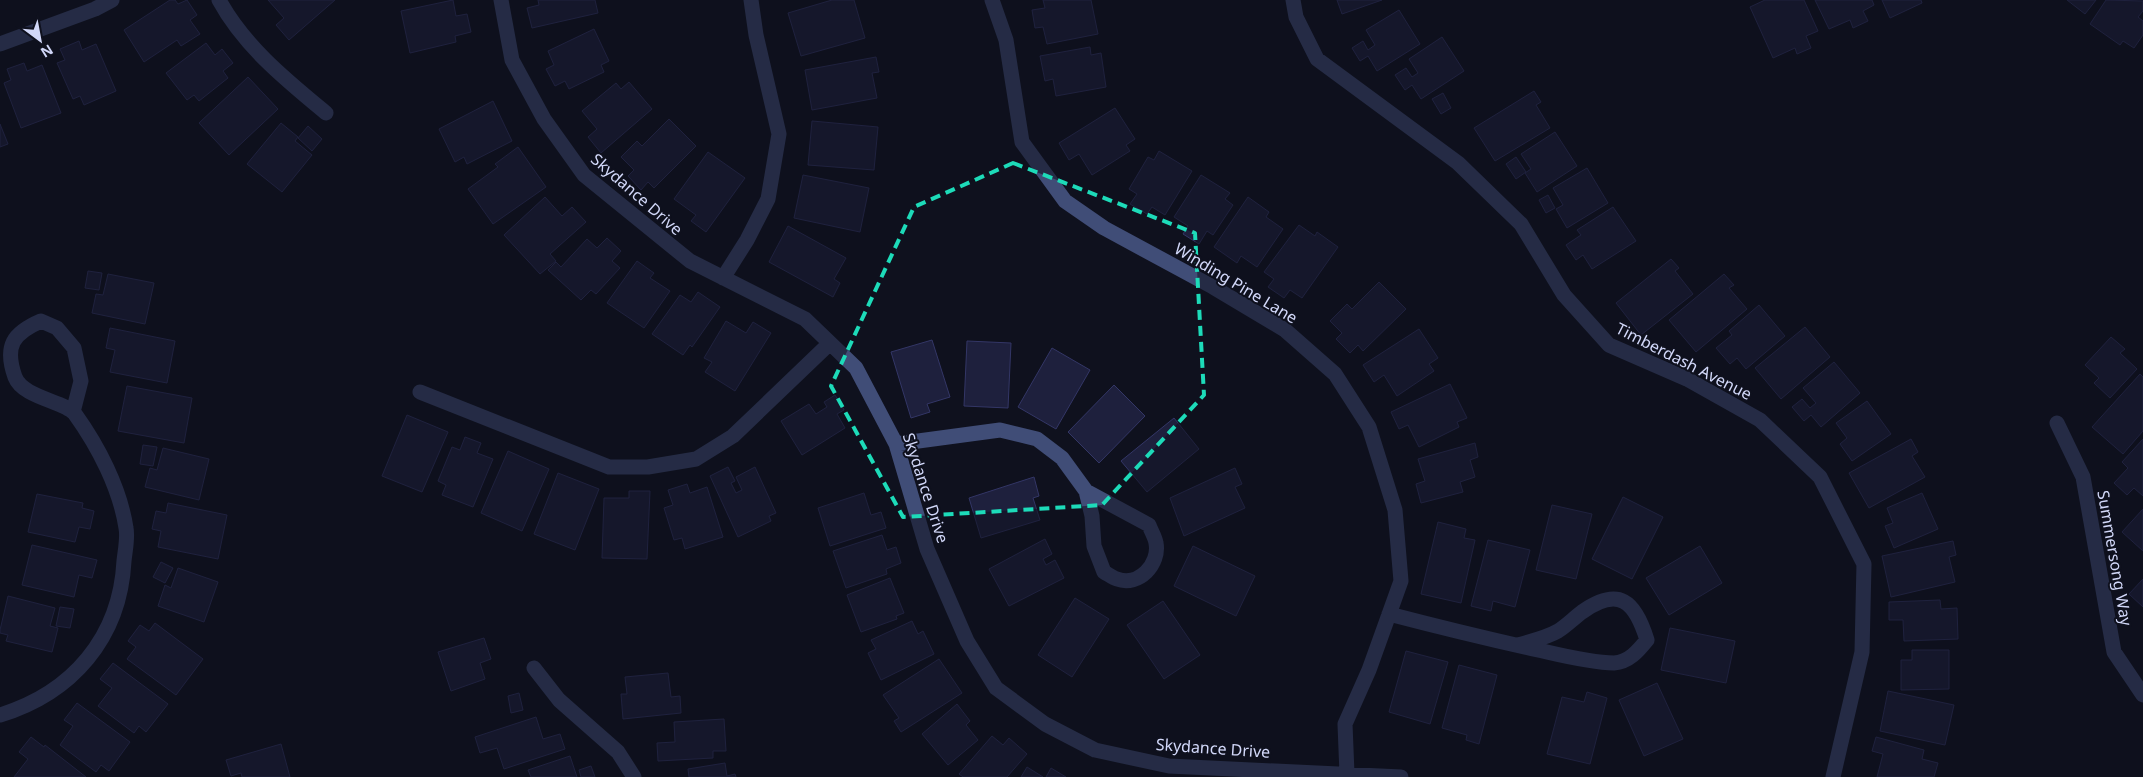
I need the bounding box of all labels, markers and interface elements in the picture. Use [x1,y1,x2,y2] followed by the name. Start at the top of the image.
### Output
[15,15,65,65] north arrow
[37,40,57,63] text: N
[587,148,687,240] street label: Skydance Drive
[1170,238,1302,328] street label: Winding Pine Lane
[1612,317,1756,405] street label: Timberdash Avenue
[898,430,954,546] street label: Skydance Drive
[2092,489,2138,628] street label: Summersong Way
[1155,733,1271,763] street label: Skydance Drive

